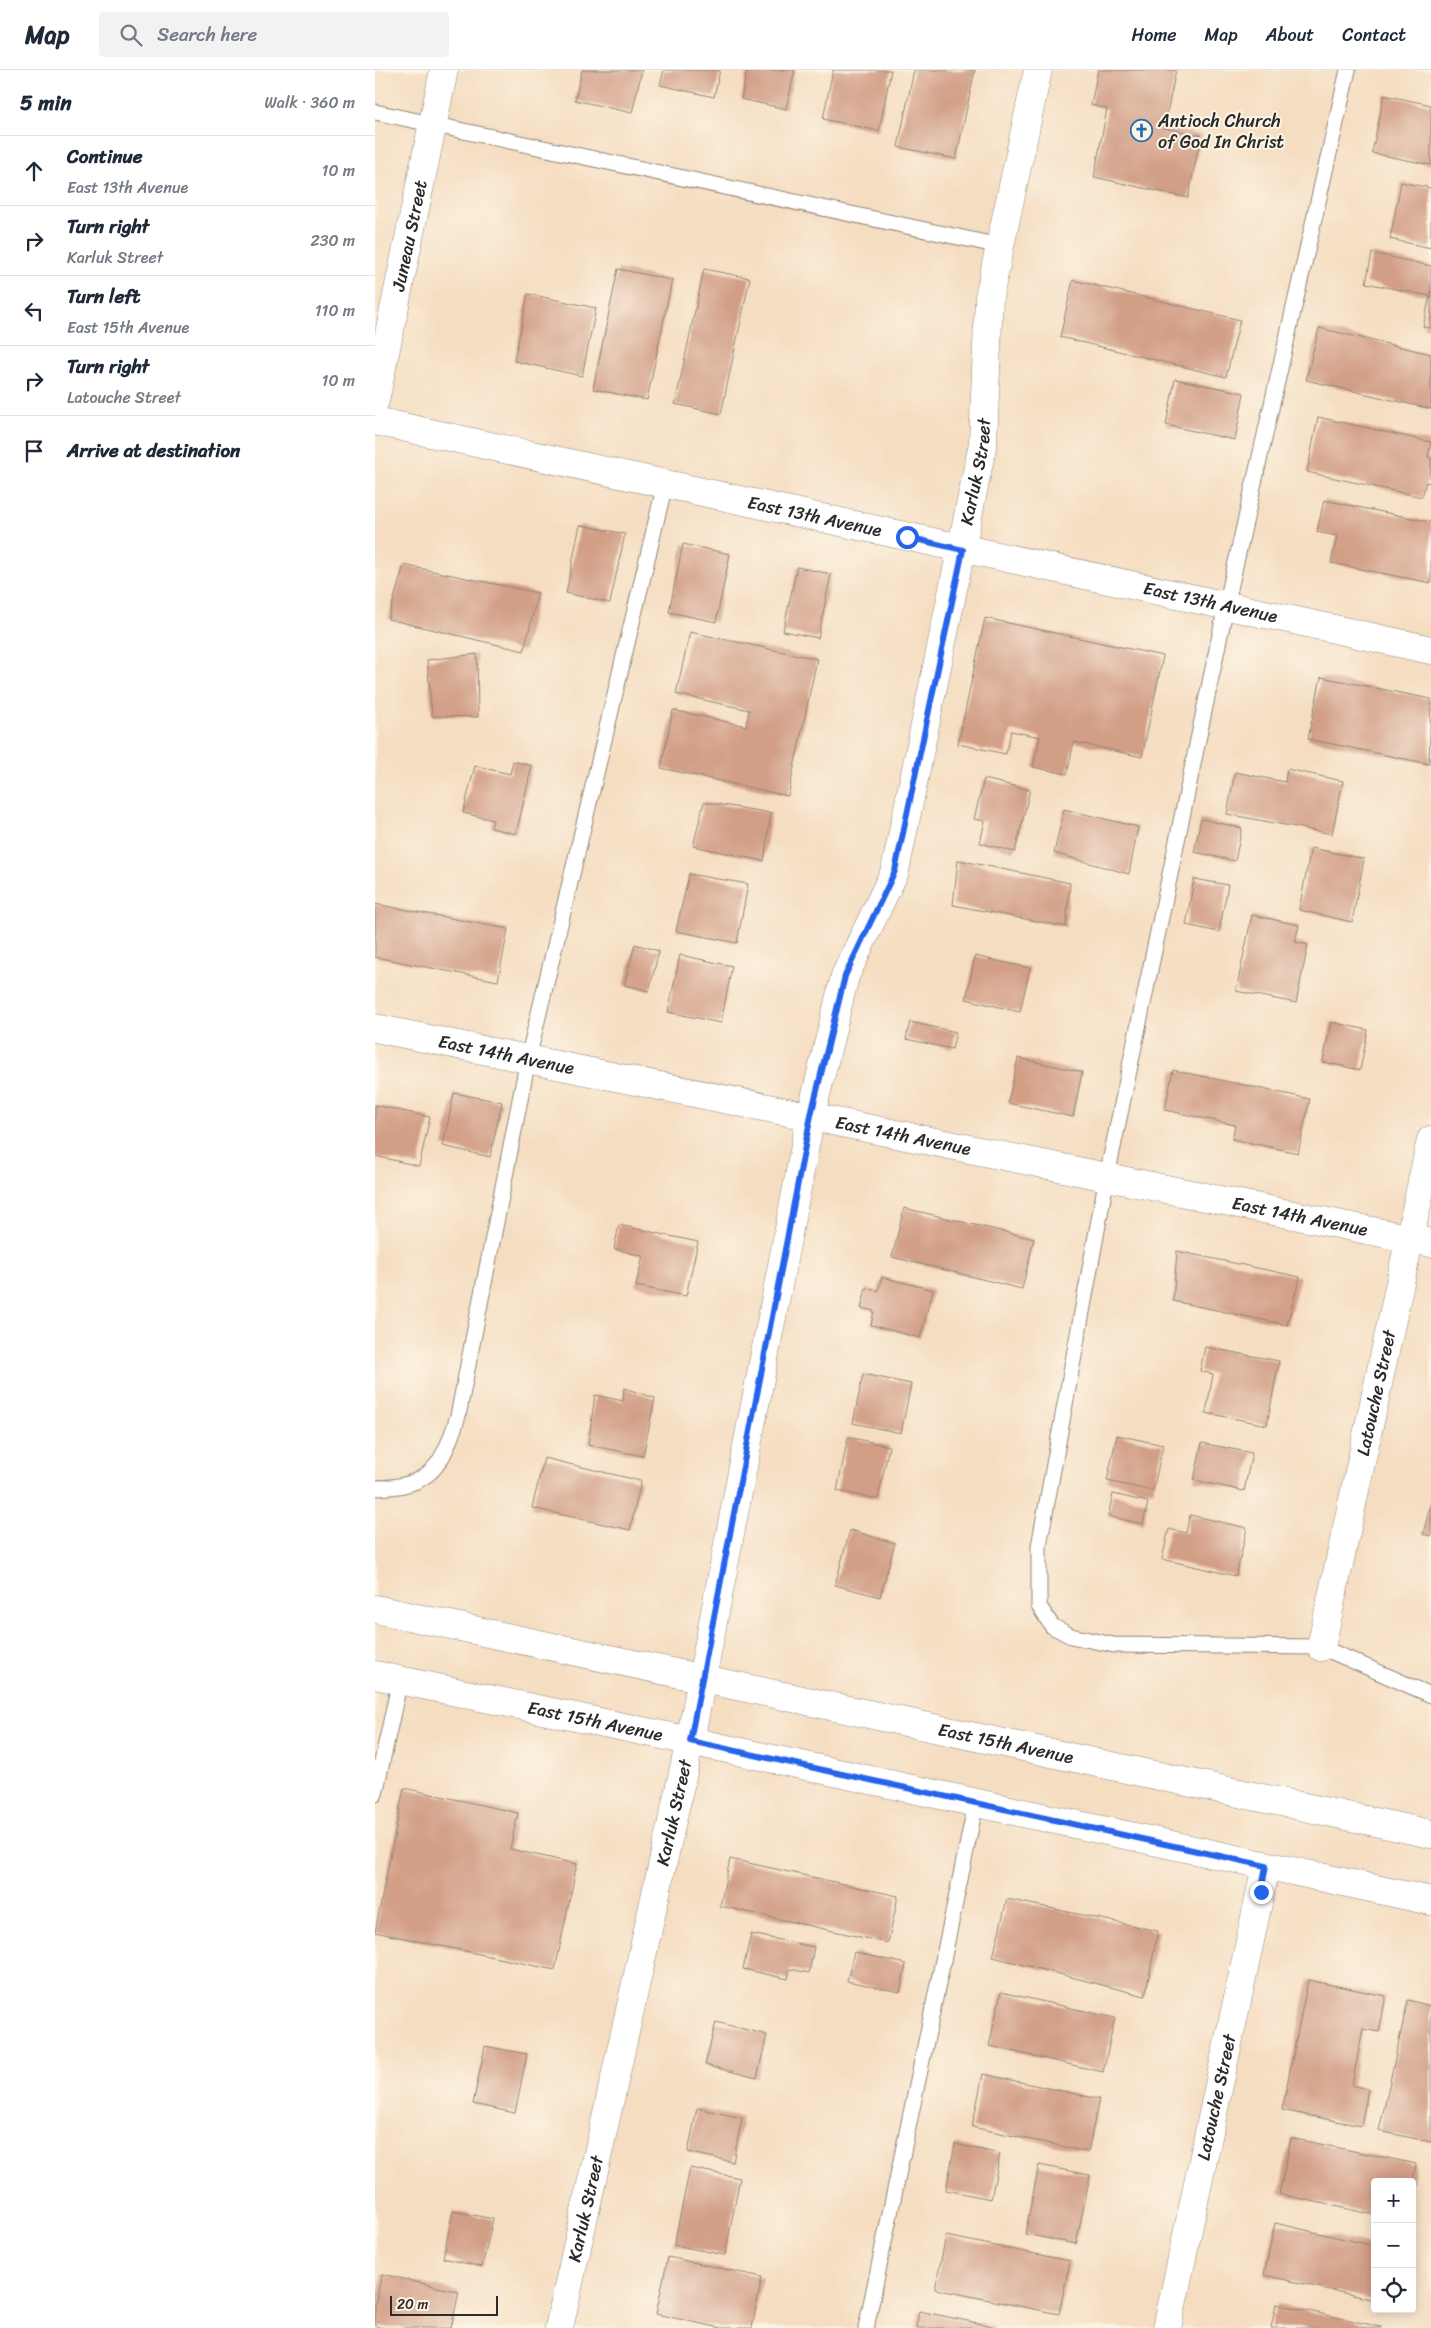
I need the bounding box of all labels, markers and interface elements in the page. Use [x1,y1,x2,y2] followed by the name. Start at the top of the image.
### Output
[99,12,449,57] search box
[25,14,69,56] text: Map
[157,18,257,51] text: Search here
[1132,19,1177,51] text: Home
[1205,19,1238,51] text: Map
[1266,19,1314,51] text: About
[1342,19,1406,51] text: Contact
[117,21,145,49] icon: search
[20,84,72,122] text: 5 min
[265,88,355,117] text: Walk · 360 m
[1157,105,1284,158] place label: Antioch Church of God In Christ
[1130,119,1154,143] church icon: Antioch Church of God In Christ
[67,140,143,173] text: Continue
[322,156,355,185] text: 10 m
[20,157,48,185] icon: ahead
[67,173,188,202] text: East 13th Avenue
[382,177,437,295] street label: Juneau Street
[67,210,149,243] text: Turn right
[310,226,355,255] text: 230 m
[20,227,48,255] icon: right
[67,243,163,272] text: Karluk Street
[67,280,140,313] text: Turn left
[315,296,355,325] text: 110 m
[20,297,48,325] icon: left
[67,313,189,342] text: East 15th Avenue
[67,350,149,383] text: Turn right
[322,366,355,395] text: 10 m
[20,367,48,395] icon: right
[67,383,181,412] text: Latouche Street
[951,417,1000,528] street label: Karluk Street
[67,434,240,467] text: Arrive at destination
[20,437,48,465] icon: arrive
[745,486,885,547] street label: East 13th Avenue
[896,526,919,549] route start
[1140,572,1281,632] street label: East 13th Avenue
[436,1025,577,1084] street label: East 14th Avenue
[832,1106,974,1165] street label: East 14th Avenue
[1229,1187,1371,1246] street label: East 14th Avenue
[1347,1326,1406,1459] street label: Latouche Street
[525,1691,666,1751] street label: East 15th Avenue
[935,1713,1077,1773] street label: East 15th Avenue
[647,1756,702,1869] street label: Karluk Street
[1250,1881,1273,1904] route end
[1187,2030,1246,2163] street label: Latouche Street
[558,2152,613,2265] street label: Karluk Street
[1371,2178,1416,2313] map controls
[1371,2178,1416,2223] button: +
[1371,2223,1416,2268] button: −
[1371,2268,1416,2313] button: locate
[397,2292,428,2317] text: 20 m
[390,2293,497,2316] scale bar

